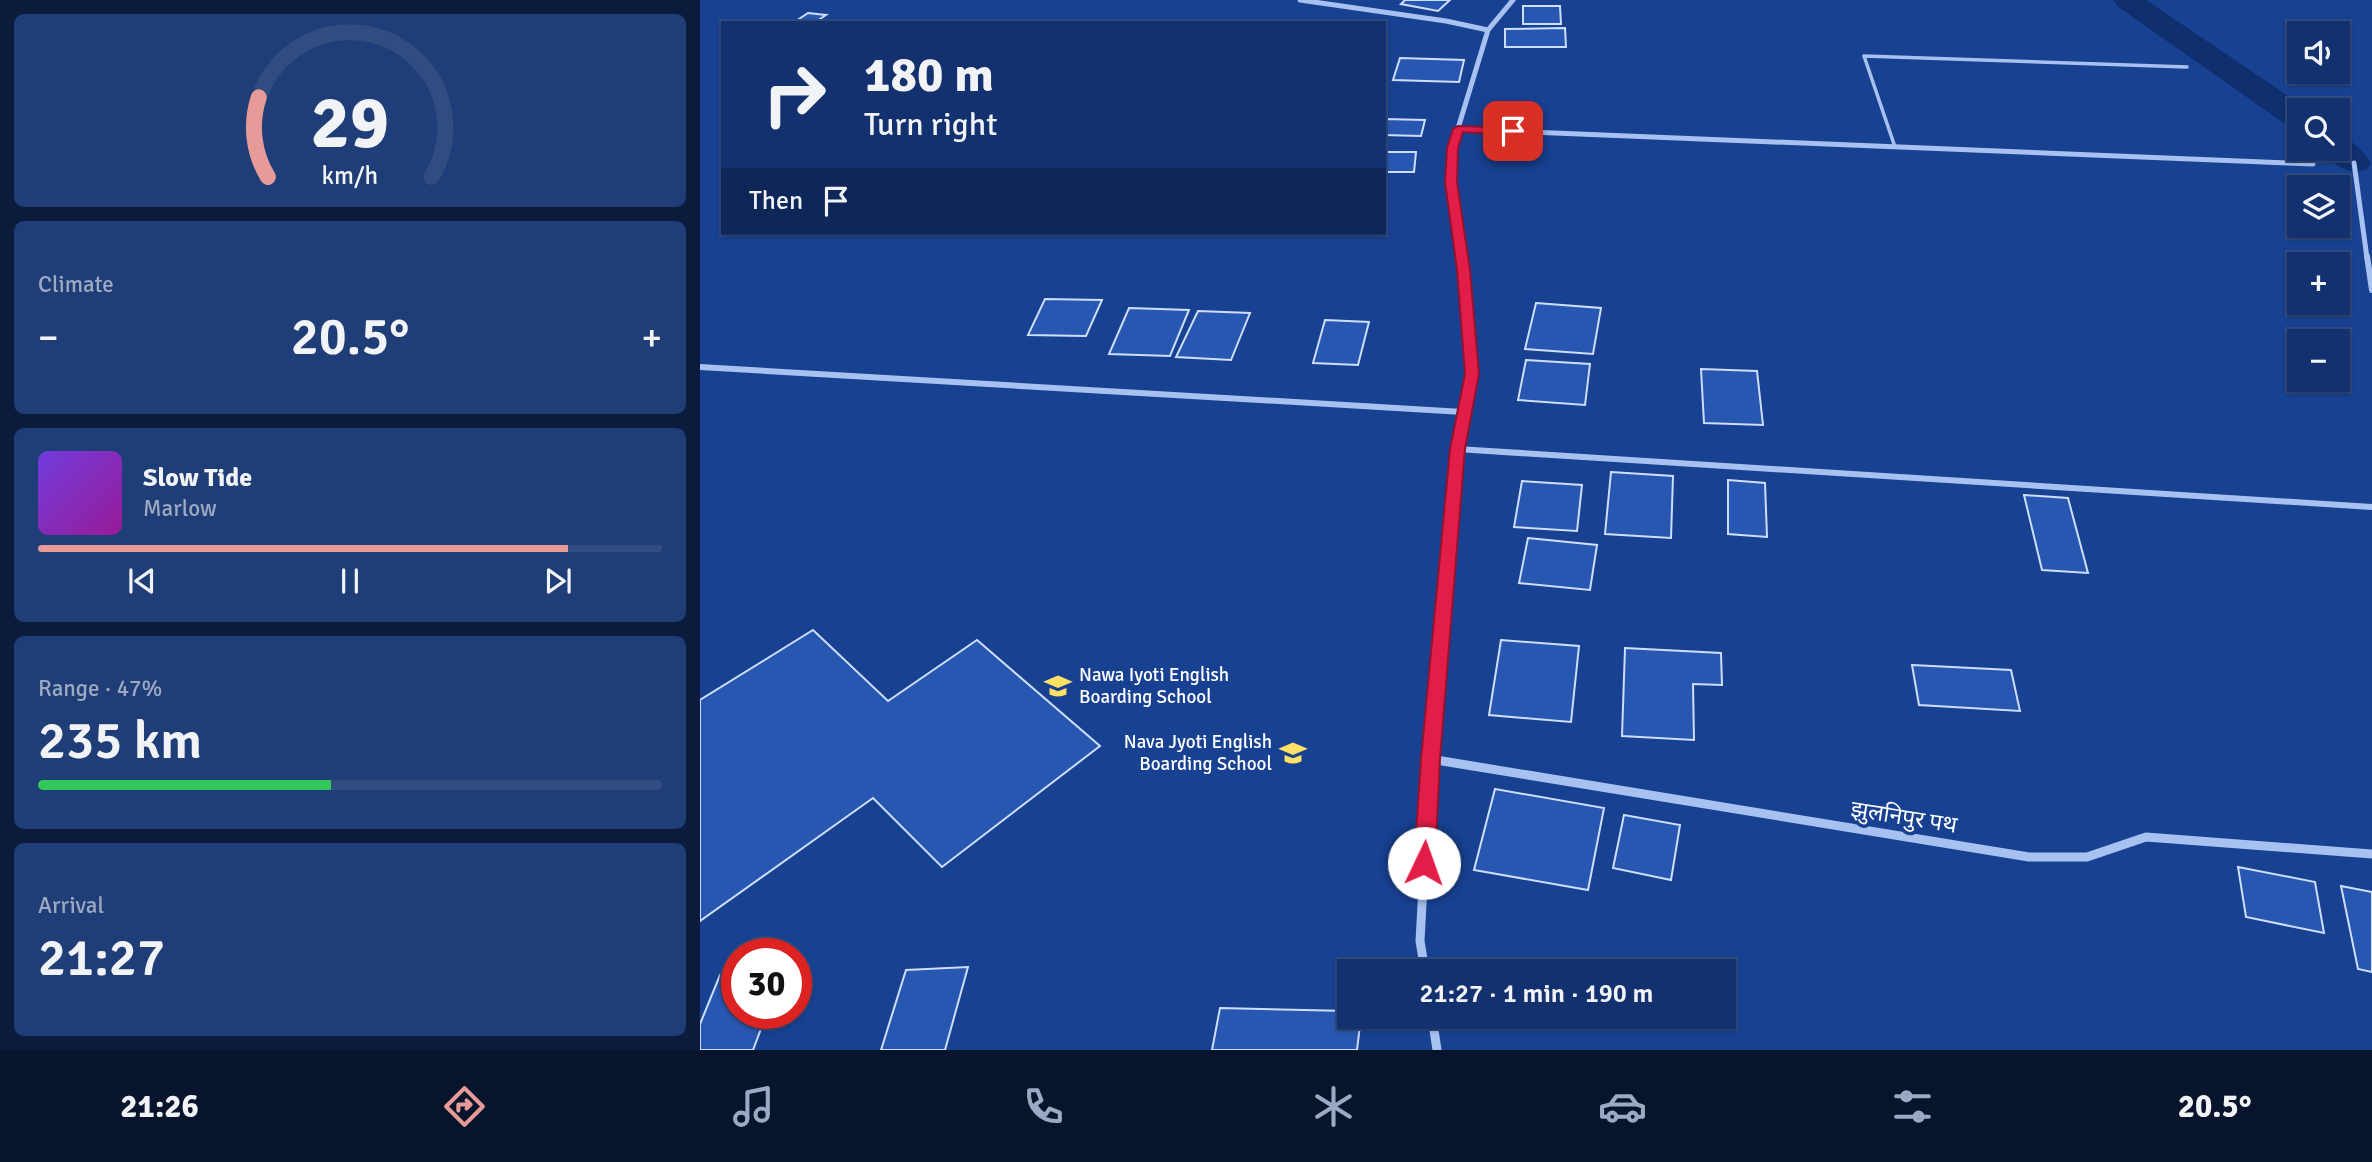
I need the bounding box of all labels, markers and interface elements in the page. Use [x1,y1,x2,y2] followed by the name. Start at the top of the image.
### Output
[2287,21,2350,392] map controls
[2287,21,2350,84] button: sound
[864,45,994,105] text: 180 m
[749,49,840,140] icon: right
[311,79,389,168] text: 29
[2287,98,2350,161] button: search
[1483,101,1543,161] pin
[864,105,997,144] text: Turn right
[1494,112,1532,150] icon: arrive
[322,159,378,190] text: km/h
[2287,175,2350,238] button: layers
[817,182,855,220] icon: arrive
[749,185,803,217] text: Then
[2287,252,2350,315] button: +
[38,270,114,299] text: Climate
[291,305,409,369] text: 20.5°
[38,314,59,361] text: −
[641,314,662,361] text: +
[2287,329,2350,392] button: −
[143,462,252,494] text: Slow Tide
[143,494,217,523] text: Marlow
[123,562,161,600] icon: previous
[331,562,369,600] icon: pause
[539,562,577,600] icon: next
[1079,663,1229,709] place label: Nawa Iyoti English Boarding School
[1043,671,1073,701] school or university icon: Nawa Iyoti English Boarding School
[38,674,162,703] text: Range · 47%
[38,709,202,773] text: 235 km
[1124,730,1272,776] place label: Nava Jyoti English Boarding School
[1278,738,1308,768] school or university icon: Nava Jyoti English Boarding School
[1849,794,1960,840] street label: झुलनिपुर पथ
[1387,826,1461,900] position arrow
[38,891,104,920] text: Arrival
[38,926,165,990] text: 21:27
[721,938,812,1029] speed limit sign: 30
[1420,978,1653,1010] text: 21:27 · 1 min · 190 m
[440,1082,489,1131] icon: directions
[729,1082,778,1131] icon: music
[1019,1082,1068,1131] icon: phone
[1309,1082,1358,1131] icon: climate
[1598,1082,1647,1131] icon: car
[1888,1082,1937,1131] icon: filters
[120,1087,199,1126] text: 21:26
[2178,1087,2252,1126] text: 20.5°

